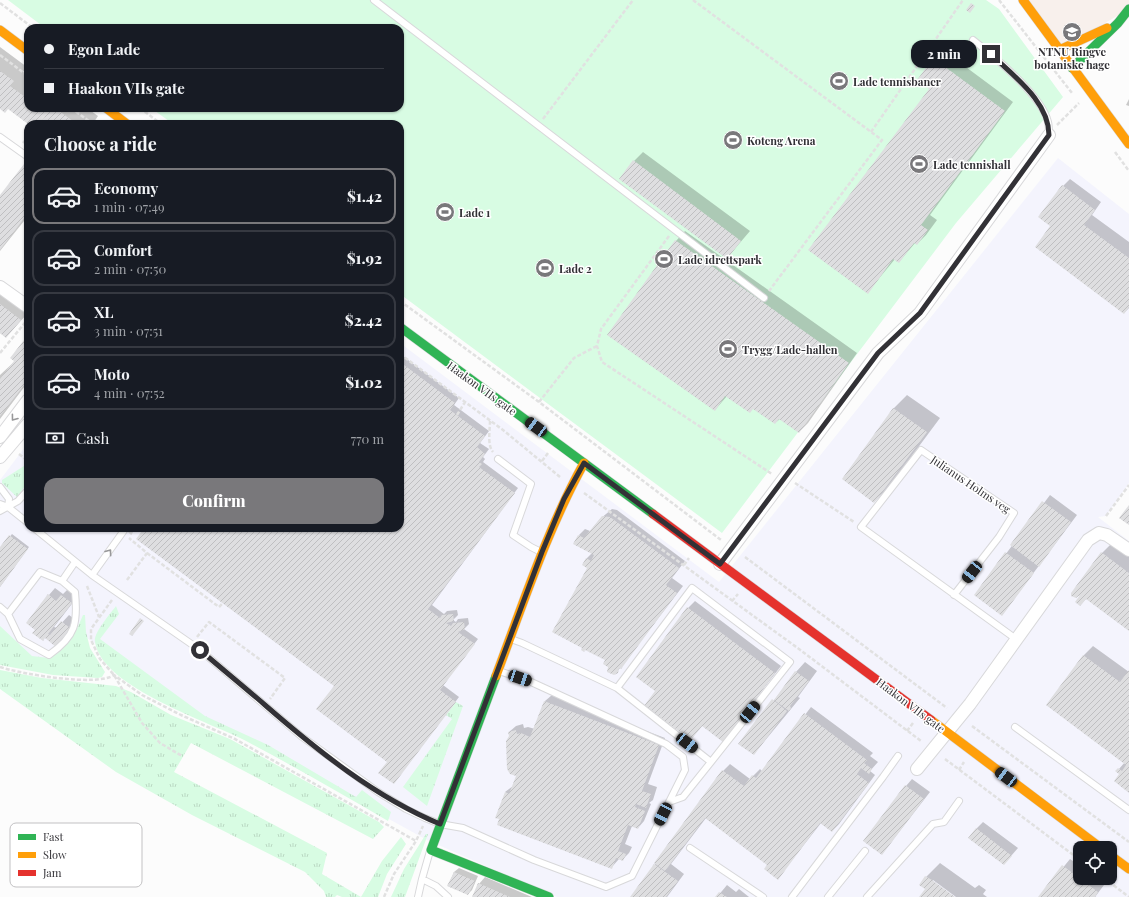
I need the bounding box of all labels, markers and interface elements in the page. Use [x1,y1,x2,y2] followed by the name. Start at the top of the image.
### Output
[1061,21,1083,43] school or university icon: NTNU Ringve botaniske hage
[68,39,140,59] text: Egon Lade
[911,40,977,68] callout: 2 min
[1034,44,1110,72] place label: NTNU Ringve botaniske hage
[927,45,961,62] text: 2 min
[982,45,1000,63] route end
[828,70,850,92] sports icon: Lade tennisbaner
[853,74,942,89] place label: Lade tennisbaner
[68,78,185,98] text: Haakon VIIs gate
[722,129,744,151] sports icon: Koteng Arena
[44,132,157,156] text: Choose a ride
[747,133,816,148] place label: Koteng Arena
[908,153,930,175] sports icon: Lade tennishall
[933,157,1011,172] place label: Lade tennishall
[46,178,82,214] icon: car
[94,178,158,198] text: Economy
[347,186,382,206] text: $1.42
[94,198,165,215] text: 1 min · 07:49
[434,201,456,223] sports icon: Lade 1
[459,205,490,220] place label: Lade 1
[46,240,82,276] icon: car
[94,240,152,260] text: Comfort
[347,248,382,268] text: $1.92
[653,248,675,270] sports icon: Lade idrettspark
[678,252,762,267] place label: Lade idrettspark
[534,257,556,279] sports icon: Lade 2
[94,260,166,277] text: 2 min · 07:50
[559,261,592,276] place label: Lade 2
[46,302,82,338] icon: car
[94,302,114,322] text: XL
[345,310,382,330] text: $2.42
[94,322,163,339] text: 3 min · 07:51
[717,338,739,360] sports icon: Trygg/Lade-hallen
[742,342,838,357] place label: Trygg/Lade-hallen
[444,358,520,419] street label: Haakon VIIs gate
[46,364,82,400] icon: car
[94,364,130,384] text: Moto
[345,372,382,392] text: $1.02
[94,384,165,401] text: 4 min · 07:52
[12,414,19,421] one-way arrow
[523,415,549,439] car
[44,427,66,449] icon: cash
[76,428,109,448] text: Cash
[351,430,384,447] text: 770 m
[927,451,1014,516] street label: Julianus Holms veg
[44,478,384,524] button: Confirm
[104,549,112,556] one-way arrow
[960,559,984,585] car
[191,641,209,659] route start
[507,668,533,688] car
[874,674,949,736] street label: Haakon VIIs gate
[738,699,762,725] car
[674,731,700,755] car
[993,765,1019,789] car
[652,801,674,827] car
[10,823,142,887] legend
[43,829,63,844] text: Fast
[1073,841,1117,885] map controls
[1073,841,1117,885] button: locate
[43,847,67,862] text: Slow
[42,865,62,880] text: Jam

